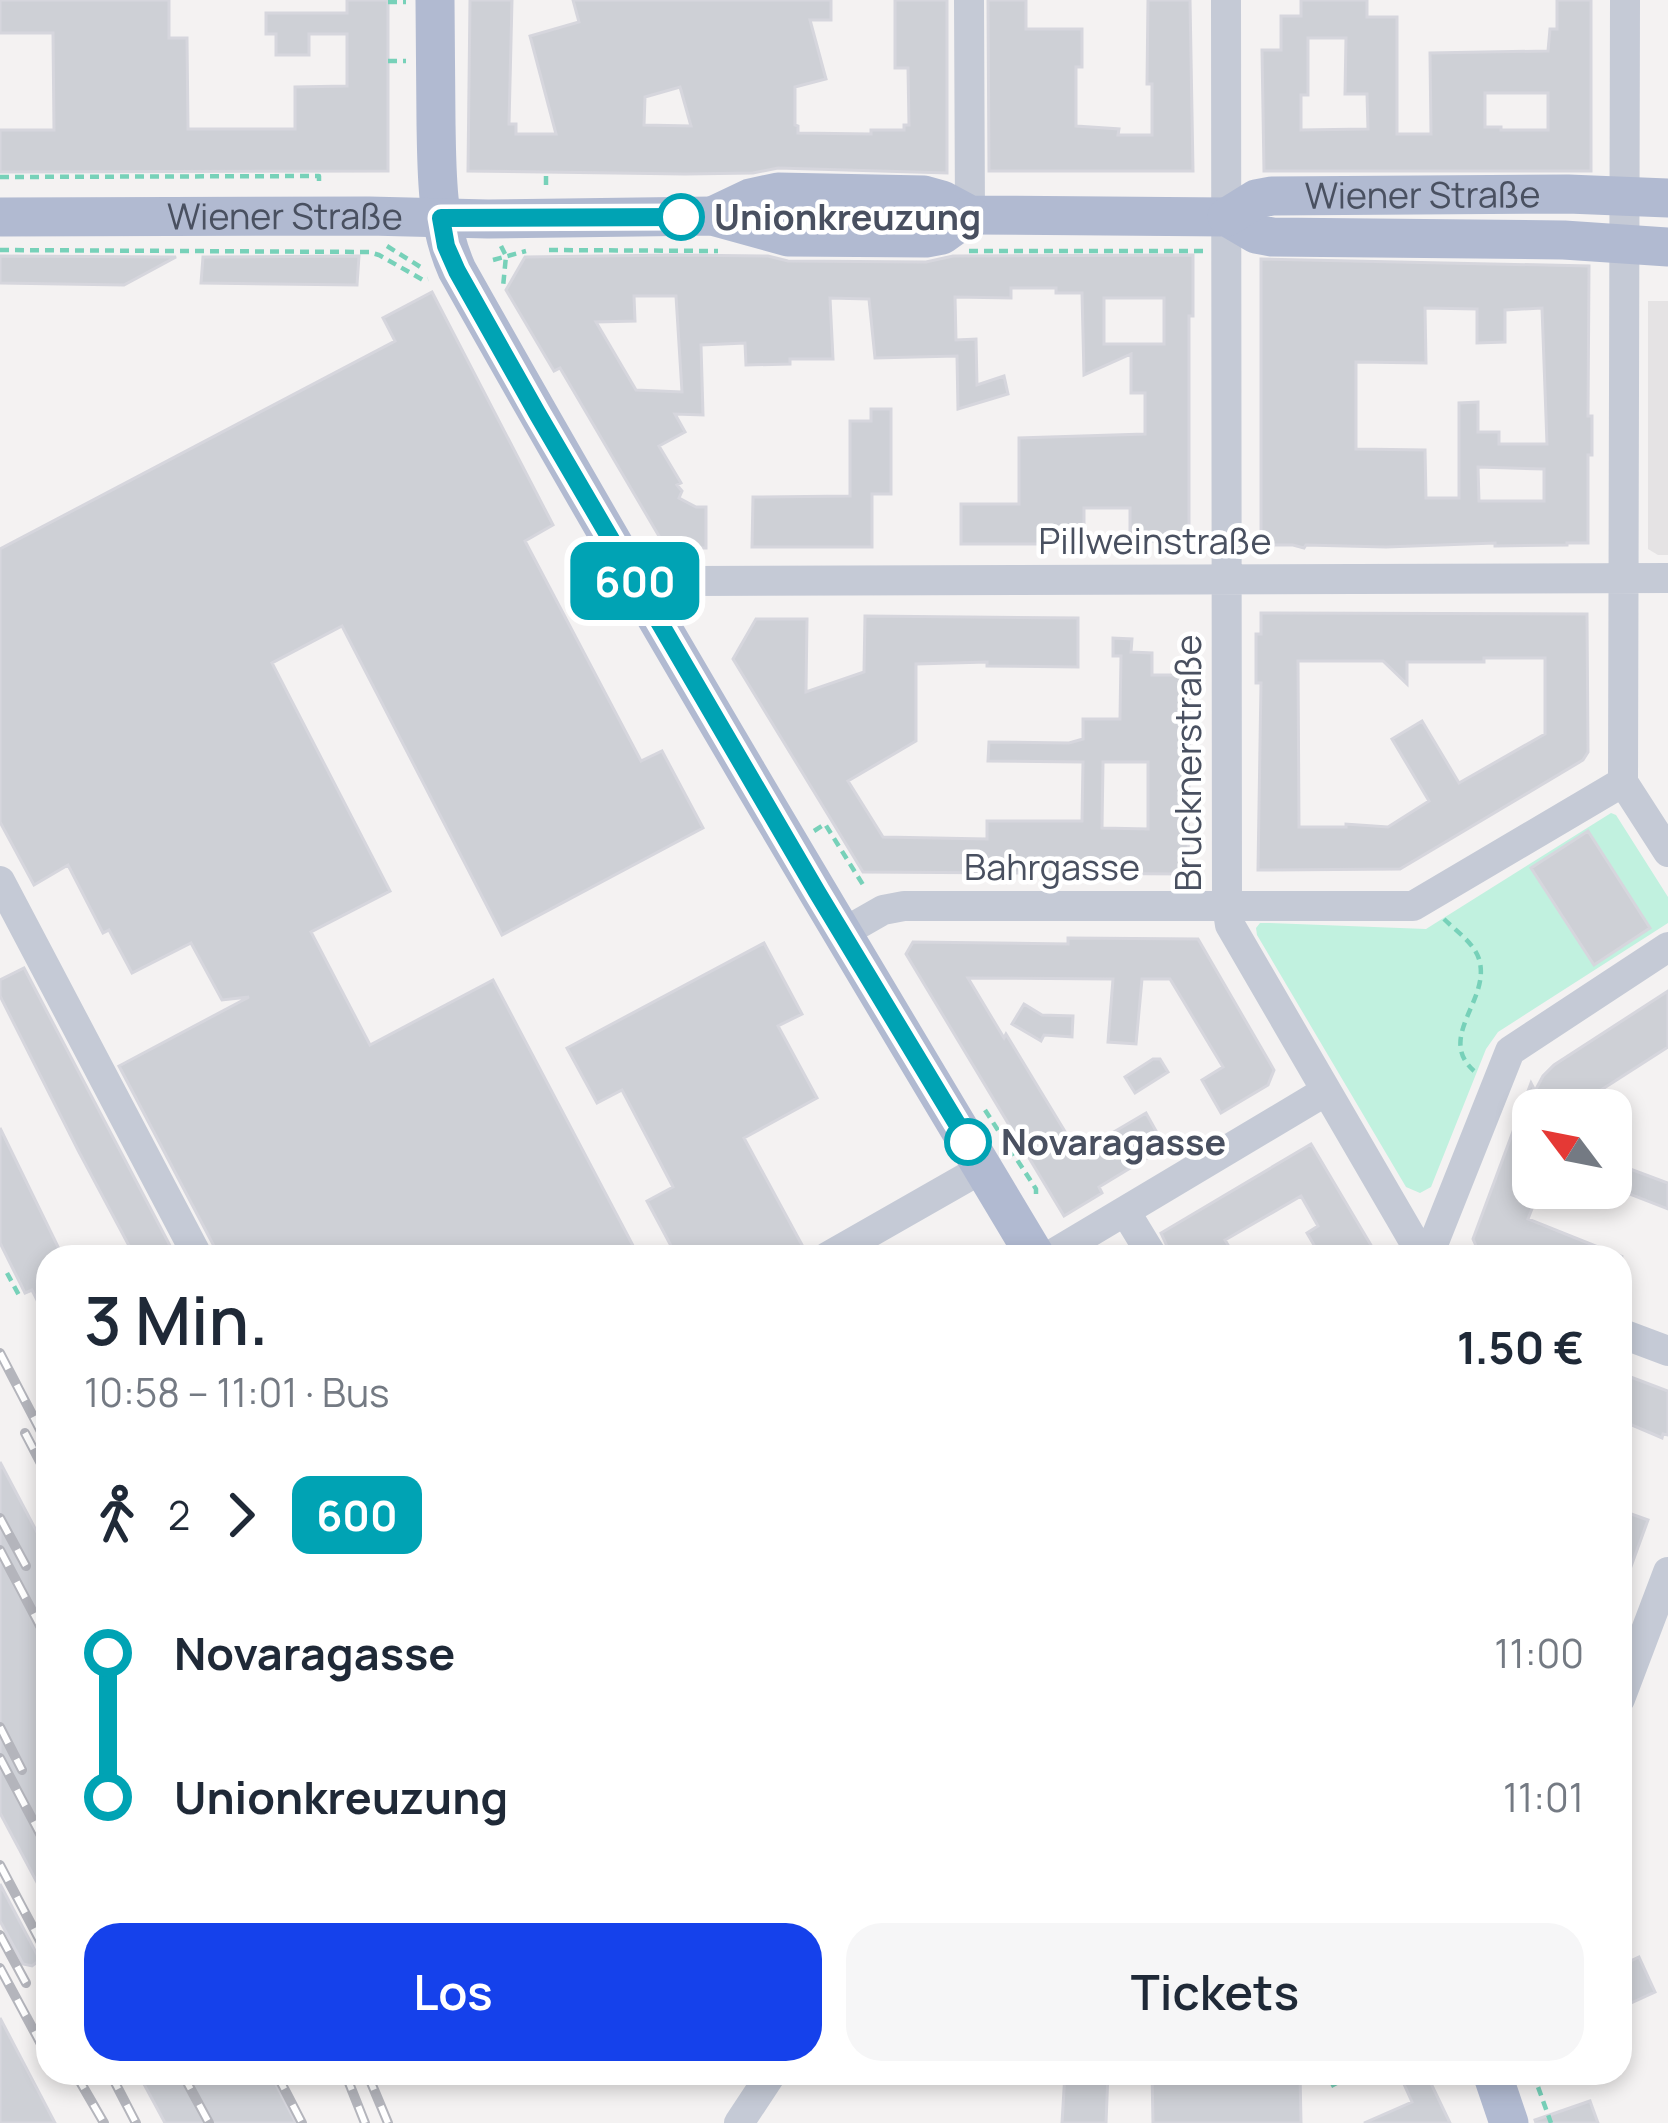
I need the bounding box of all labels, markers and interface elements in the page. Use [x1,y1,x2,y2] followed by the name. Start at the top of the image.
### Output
[1304,169,1541,220] street label: Wiener Straße
[167,191,404,241] street label: Wiener Straße
[714,192,981,241] place label: Unionkreuzung
[659,195,703,239] marker: Unionkreuzung
[1039,516,1271,565] street label: Pillweinstraße
[566,542,704,620] line badge: 600
[594,552,676,610] text: 600
[1163,635,1212,891] street label: Brucknerstraße
[964,842,1140,891] street label: Bahrgasse
[1512,1089,1632,1209] north arrow
[1512,1089,1632,1209] map controls
[1001,1117,1226,1166] place label: Novaragasse
[946,1120,990,1164] marker: Novaragasse
[84,1275,268,1365] text: 3 Min.
[1457,1316,1584,1378] text: 1.50 €
[84,1365,390,1419] text: 10:58 – 11:01 · Bus
[84,1482,150,1548] icon: walk
[208,1482,274,1548] icon: forward
[316,1486,398,1544] text: 600
[168,1488,190,1542] text: 2
[174,1622,455,1684] text: Novaragasse
[1494,1626,1584,1680] text: 11:00
[174,1766,508,1828] text: Unionkreuzung
[1503,1770,1584,1824] text: 11:01
[84,1923,822,2061] button: Los
[846,1923,1584,2061] button: Tickets

